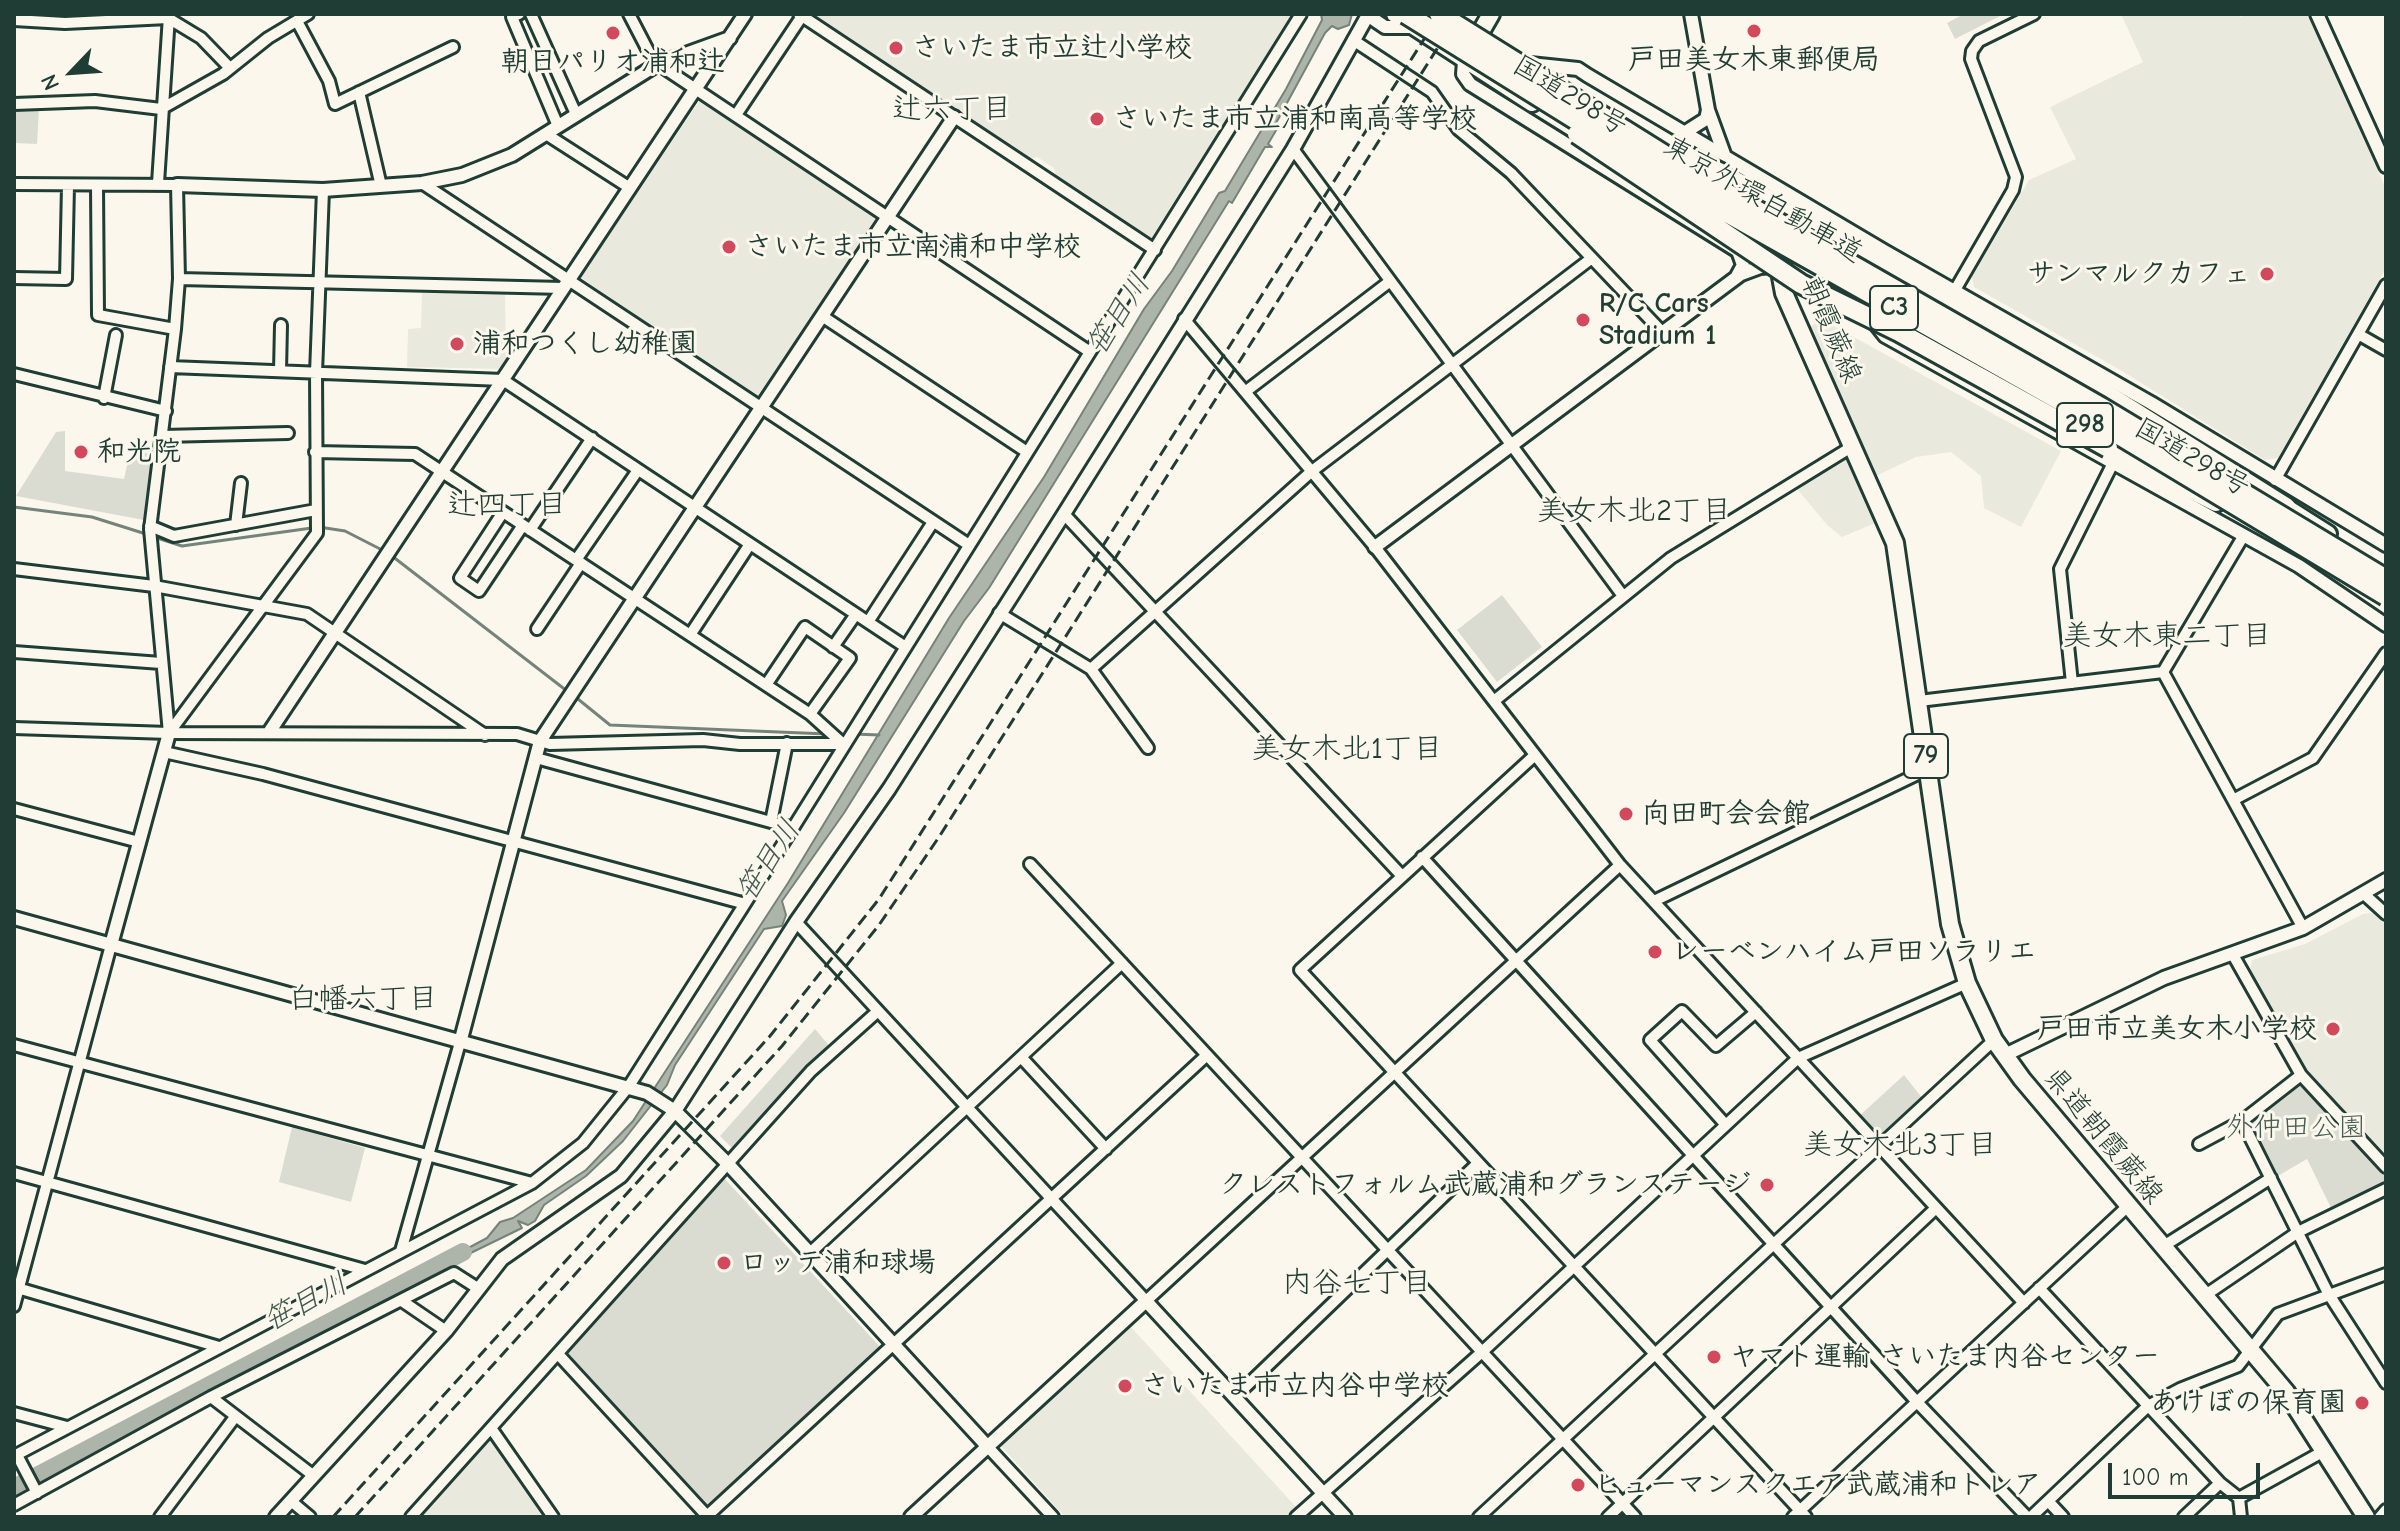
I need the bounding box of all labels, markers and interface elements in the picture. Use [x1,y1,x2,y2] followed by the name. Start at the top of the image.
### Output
[1745,22,1763,40] marker: 戸田美女木東郵便局
[604,24,622,42] marker: 朝日パリオ浦和辻
[912,31,1192,65] place label: さいたま市立辻小学校
[32,32,112,112] north arrow
[887,39,905,57] marker: さいたま市立辻小学校
[1628,43,1880,77] place label: 戸田美女木東郵便局
[501,45,725,79] place label: 朝日パリオ浦和辻
[1507,49,1633,143] street label: 国道298号
[35,70,65,94] text: N
[892,92,1012,128] district label: 辻六丁目
[1113,102,1477,136] place label: さいたま市立浦和南高等学校
[1088,110,1106,128] marker: さいたま市立浦和南高等学校
[1658,129,1868,271] street label: 東京外環自動車道
[745,230,1081,264] place label: さいたま市立南浦和中学校
[720,238,738,256] marker: さいたま市立南浦和中学校
[2027,257,2251,291] place label: サンマルクカフェ
[2258,265,2276,283] marker: サンマルクカフェ
[1079,267,1159,363] water label: 笹目川
[1794,272,1868,388] street label: 朝霞蕨線
[1870,286,1918,330] road number: C3
[1599,287,1716,353] place label: R/C Cars Stadium 1
[1574,311,1592,329] marker: R/C Cars Stadium 1
[473,327,697,361] place label: 浦和つくし幼稚園
[448,335,466,353] marker: 浦和つくし幼稚園
[2057,403,2113,447] road number: 298
[2128,411,2256,505] street label: 国道298号
[97,435,181,469] place label: 和光院
[72,443,90,461] marker: 和光院
[447,488,567,524] district label: 辻四丁目
[1536,494,1732,530] district label: 美女木北2丁目
[2062,619,2272,655] district label: 美女木東二丁目
[1251,732,1443,768] district label: 美女木北1丁目
[1904,734,1948,778] road number: 79
[1642,797,1810,831] place label: 向田町会会館
[1617,805,1635,823] marker: 向田町会会館
[729,813,809,909] water label: 笹目川
[1671,935,2036,969] place label: レーベンハイム戸田ソラリエ
[1646,943,1664,961] marker: レーベンハイム戸田ソラリエ
[288,982,438,1018] district label: 白幡六丁目
[2037,1012,2317,1046] place label: 戸田市立美女木小学校
[2324,1020,2342,1038] marker: 戸田市立美女木小学校
[2036,1061,2170,1211] street label: 県道朝霞蕨線
[2226,1111,2366,1145] park label: 外仲田公園
[1802,1128,1998,1164] district label: 美女木北3丁目
[1219,1168,1751,1202] place label: クレストフォルム武蔵浦和グランステージ
[1758,1176,1776,1194] marker: クレストフォルム武蔵浦和グランステージ
[740,1246,936,1280] place label: ロッテ浦和球場
[715,1254,733,1272] marker: ロッテ浦和球場
[258,1266,354,1340] water label: 笹目川
[1282,1266,1432,1302] district label: 内谷七丁目
[1730,1340,2160,1374] place label: ヤマト運輸 さいたま内谷センター
[1705,1348,1723,1366] marker: ヤマト運輸 さいたま内谷センター
[1141,1369,1449,1403] place label: さいたま市立内谷中学校
[1116,1377,1134,1395] marker: さいたま市立内谷中学校
[2150,1386,2346,1420] place label: あけぼの保育園
[2353,1394,2371,1412] marker: あけぼの保育園
[2112,1447,2264,1497] scale bar
[2122,1463,2189,1491] text: 100 m
[1594,1468,2041,1502] place label: ヒューマンスクエア武蔵浦和トレア
[1569,1476,1587,1494] marker: ヒューマンスクエア武蔵浦和トレア

